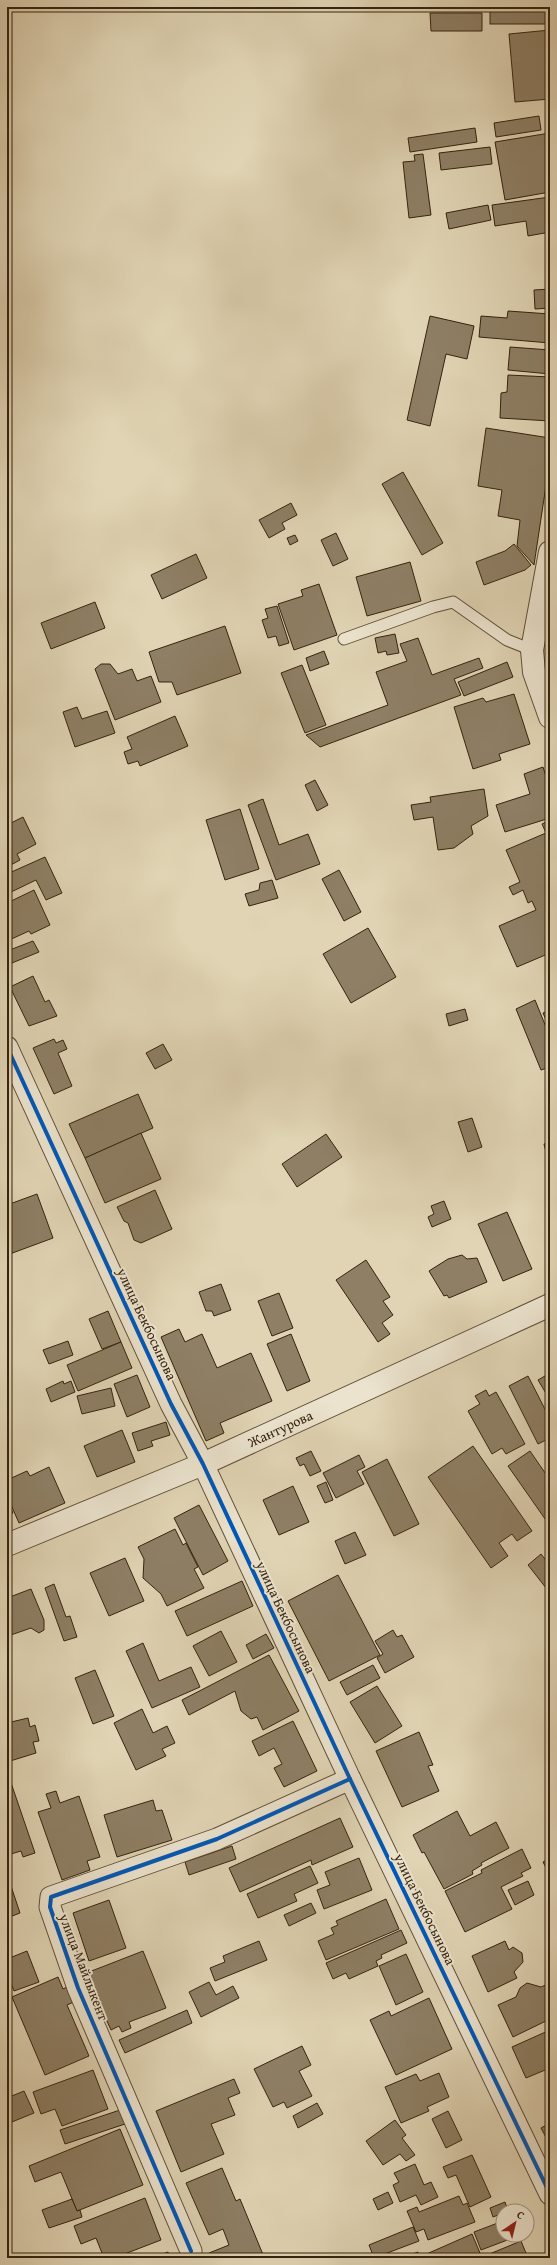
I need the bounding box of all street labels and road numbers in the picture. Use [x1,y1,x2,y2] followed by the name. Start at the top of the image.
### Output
[112,1264,182,1384] street label: улица Бекбосынова
[244,1405,316,1453] street label: Жантурова
[251,1557,321,1677] street label: улица Бекбосынова
[389,1849,461,1968] street label: улица Бекбосынова
[54,1910,114,2024] street label: улица Майлыкент

